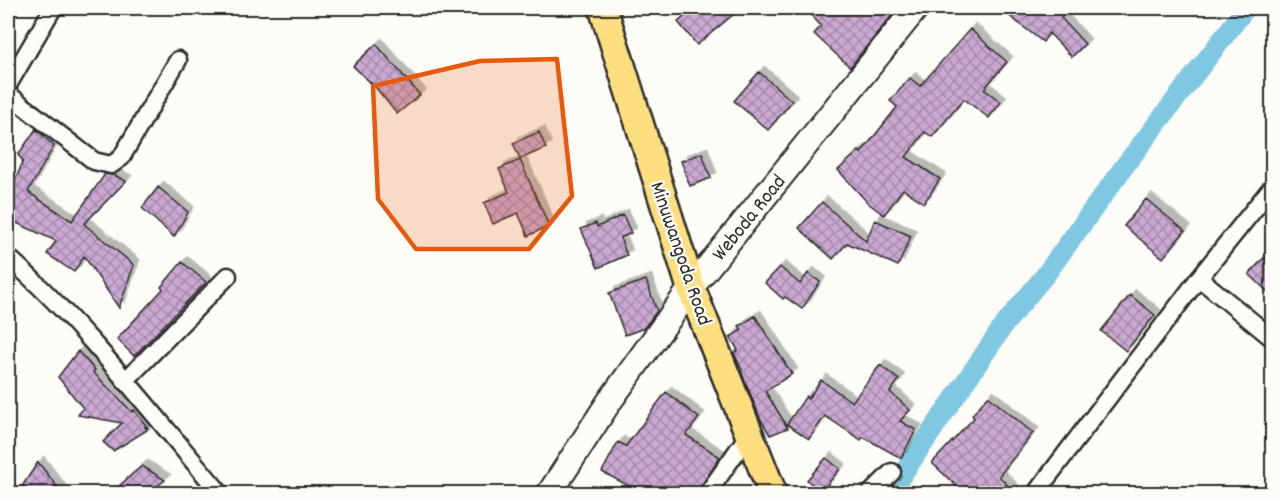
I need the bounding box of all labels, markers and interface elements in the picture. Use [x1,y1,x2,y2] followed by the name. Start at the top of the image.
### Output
[706,169,795,269] street label: Weboda Road
[641,178,718,330] street label: Minuwangoda Road

